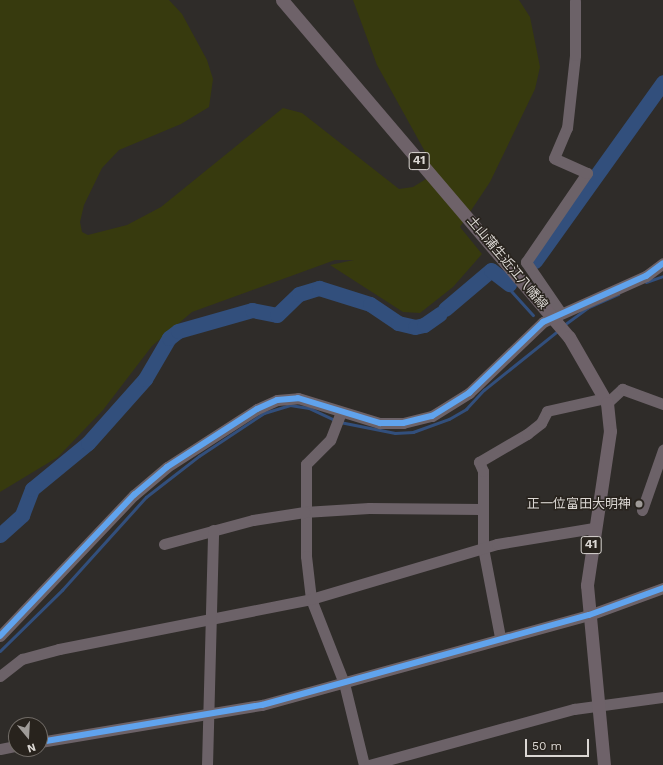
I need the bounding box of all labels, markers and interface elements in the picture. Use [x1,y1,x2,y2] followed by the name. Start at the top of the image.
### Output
[408,151,430,171] road number: 41
[463,213,551,313] street label: 土山蒲生近江八幡線
[527,496,631,512] place label: 正一位富田大明神
[634,499,644,509] marker: 正一位富田大明神
[580,535,602,555] road number: 41
[8,717,48,757] north arrow
[527,731,591,757] scale bar
[532,739,562,753] text: 50 m
[26,740,37,755] text: N

